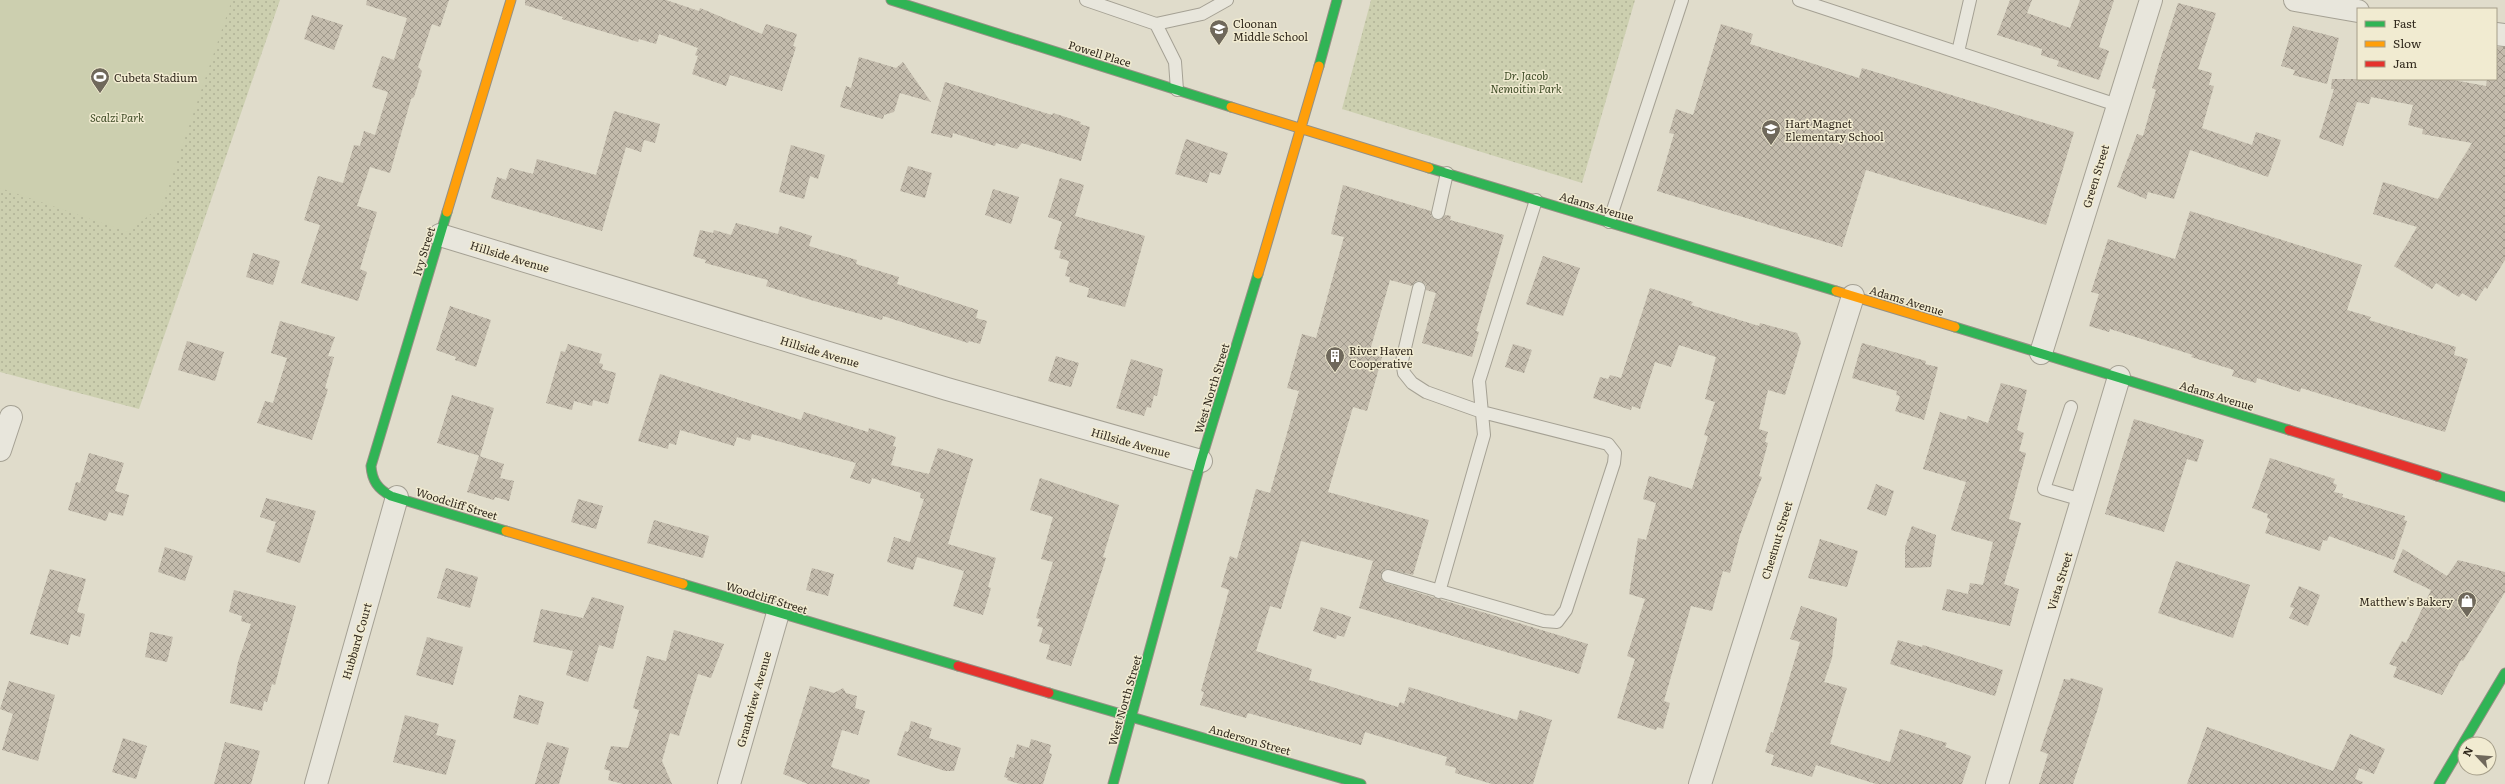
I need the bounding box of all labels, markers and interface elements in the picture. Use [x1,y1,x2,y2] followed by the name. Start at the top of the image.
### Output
[2357,8,2497,80] legend
[2393,14,2417,32] text: Fast
[1233,15,1308,44] place label: Cloonan Middle School
[1208,18,1230,46] school or university icon: Cloonan Middle School
[2393,34,2422,52] text: Slow
[1067,36,1134,70] street label: Powell Place
[2393,54,2418,72] text: Jam
[89,66,111,94] sports icon: Cubeta Stadium
[1490,67,1562,96] park label: Dr. Jacob Nemoitin Park
[114,69,198,85] place label: Cubeta Stadium
[90,109,144,125] park label: Scalzi Park
[1785,115,1884,144] place label: Hart Magnet Elementary School
[1760,118,1782,146] school or university icon: Hart Magnet Elementary School
[2078,142,2112,210] street label: Green Street
[1558,187,1636,225] street label: Adams Avenue
[408,224,438,278] street label: Ivy Street
[468,236,552,276] street label: Hillside Avenue
[1868,281,1946,319] street label: Adams Avenue
[778,331,862,371] street label: Hillside Avenue
[1190,340,1233,435] street label: West North Street
[1349,342,1413,371] place label: River Haven Cooperative
[1324,345,1346,373] building icon: River Haven Cooperative
[2178,376,2256,414] street label: Adams Avenue
[1089,423,1173,461] street label: Hillside Avenue
[414,483,500,523] street label: Woodcliff Street
[1756,498,1796,581] street label: Chestnut Street
[2043,549,2076,612] street label: Vista Street
[724,577,810,617] street label: Woodcliff Street
[2456,590,2478,618] shop icon: Matthew's Bakery
[2359,593,2454,609] place label: Matthew's Bakery
[337,600,375,681] street label: Hubbard Court
[732,649,774,749] street label: Grandview Avenue
[1103,652,1145,747] street label: West North Street
[1207,720,1293,759] street label: Anderson Street
[2457,736,2497,776] north arrow
[2458,744,2476,759] text: N

